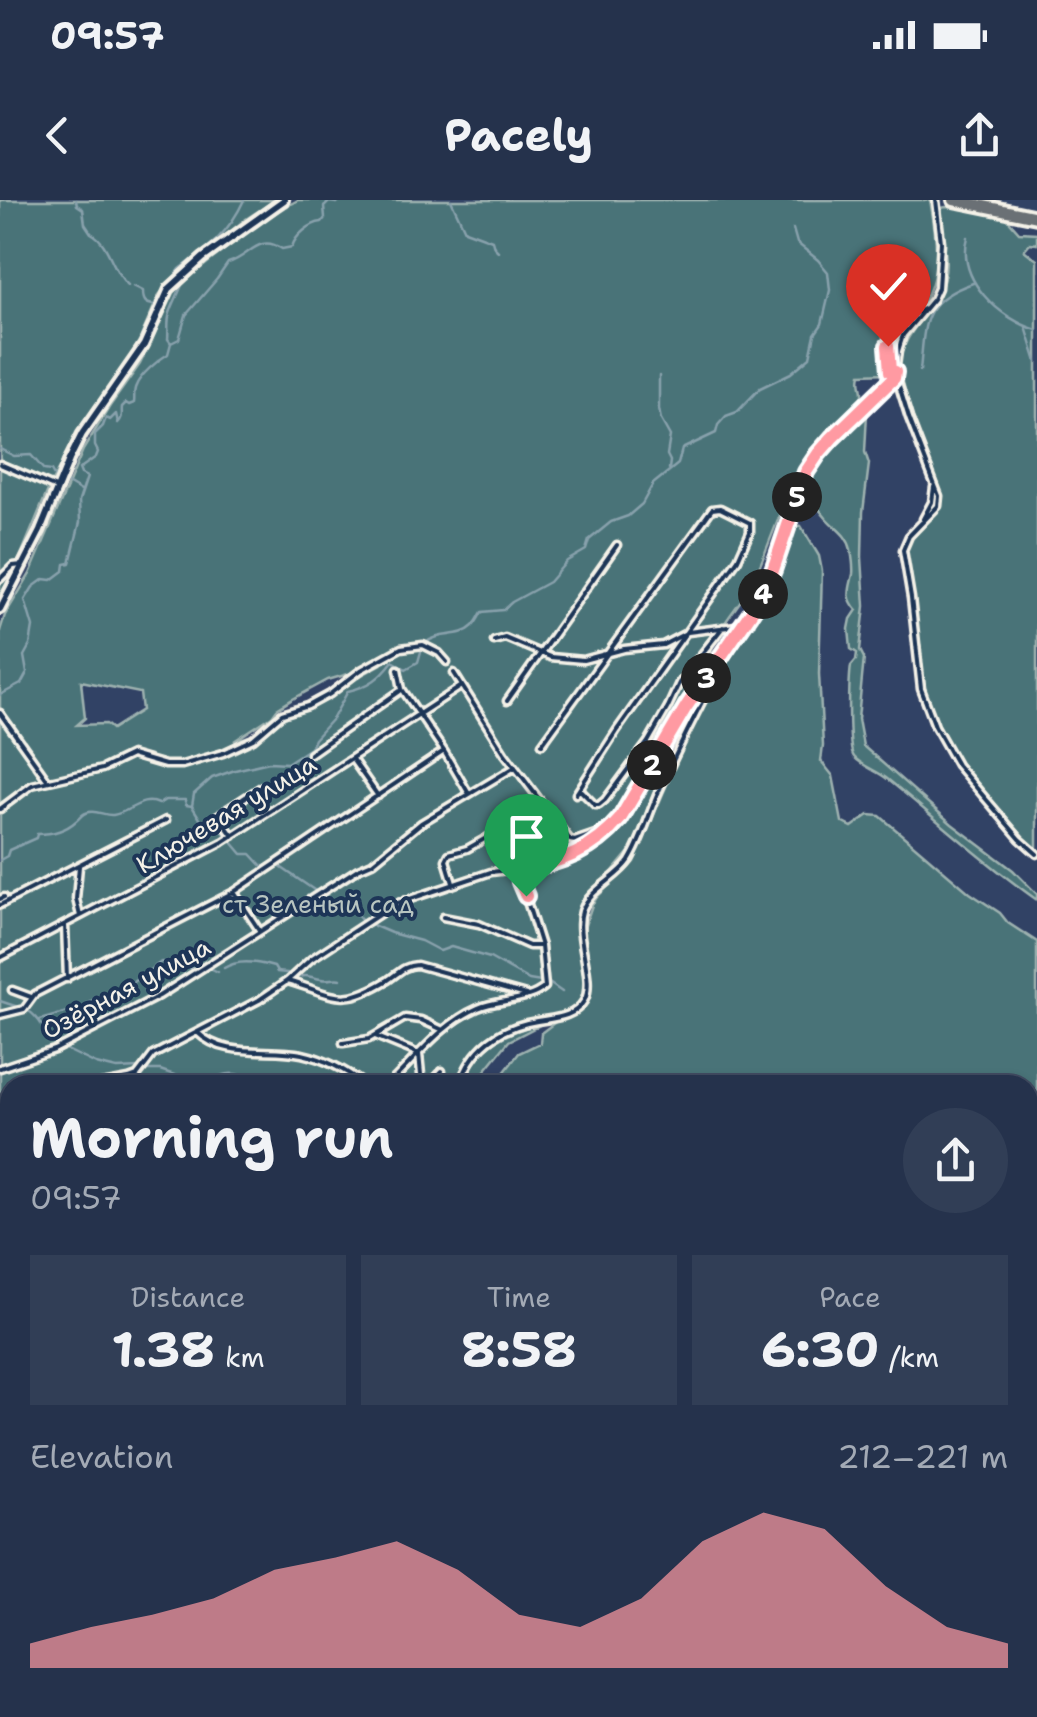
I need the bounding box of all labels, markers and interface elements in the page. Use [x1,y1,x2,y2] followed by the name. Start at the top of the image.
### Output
[50,10,164,61] text: 09:57
[444,105,593,165] text: Pacely
[30,108,85,163] icon: back
[952,108,1007,163] icon: share
[846,244,931,347] pin
[861,259,916,314] icon: check
[772,472,822,522] pin: 5
[788,478,806,516] text: 5
[738,569,788,619] pin: 4
[753,575,773,613] text: 4
[681,653,731,703] pin: 3
[696,659,716,697] text: 3
[627,740,677,790] pin: 2
[129,746,323,881] street label: Ключевая улица
[642,746,662,784] text: 2
[484,794,569,897] pin
[499,809,554,864] icon: arrive
[222,887,414,921] park label: ст Зеленый сад
[36,929,217,1047] street label: Озёрная улица
[30,1101,394,1175] text: Morning run
[903,1108,1008,1213] button: share
[30,1176,122,1219] text: 09:57
[131,1278,245,1316] text: Distance
[487,1278,551,1316] text: Time
[819,1278,881,1316] text: Pace
[111,1316,215,1383] text: 1.38
[461,1316,577,1383] text: 8:58
[761,1316,880,1383] text: 6:30
[215,1338,265,1376] text: km
[880,1338,939,1376] text: /km
[30,1435,173,1478] text: Elevation
[837,1435,1008,1478] text: 212–221 m

